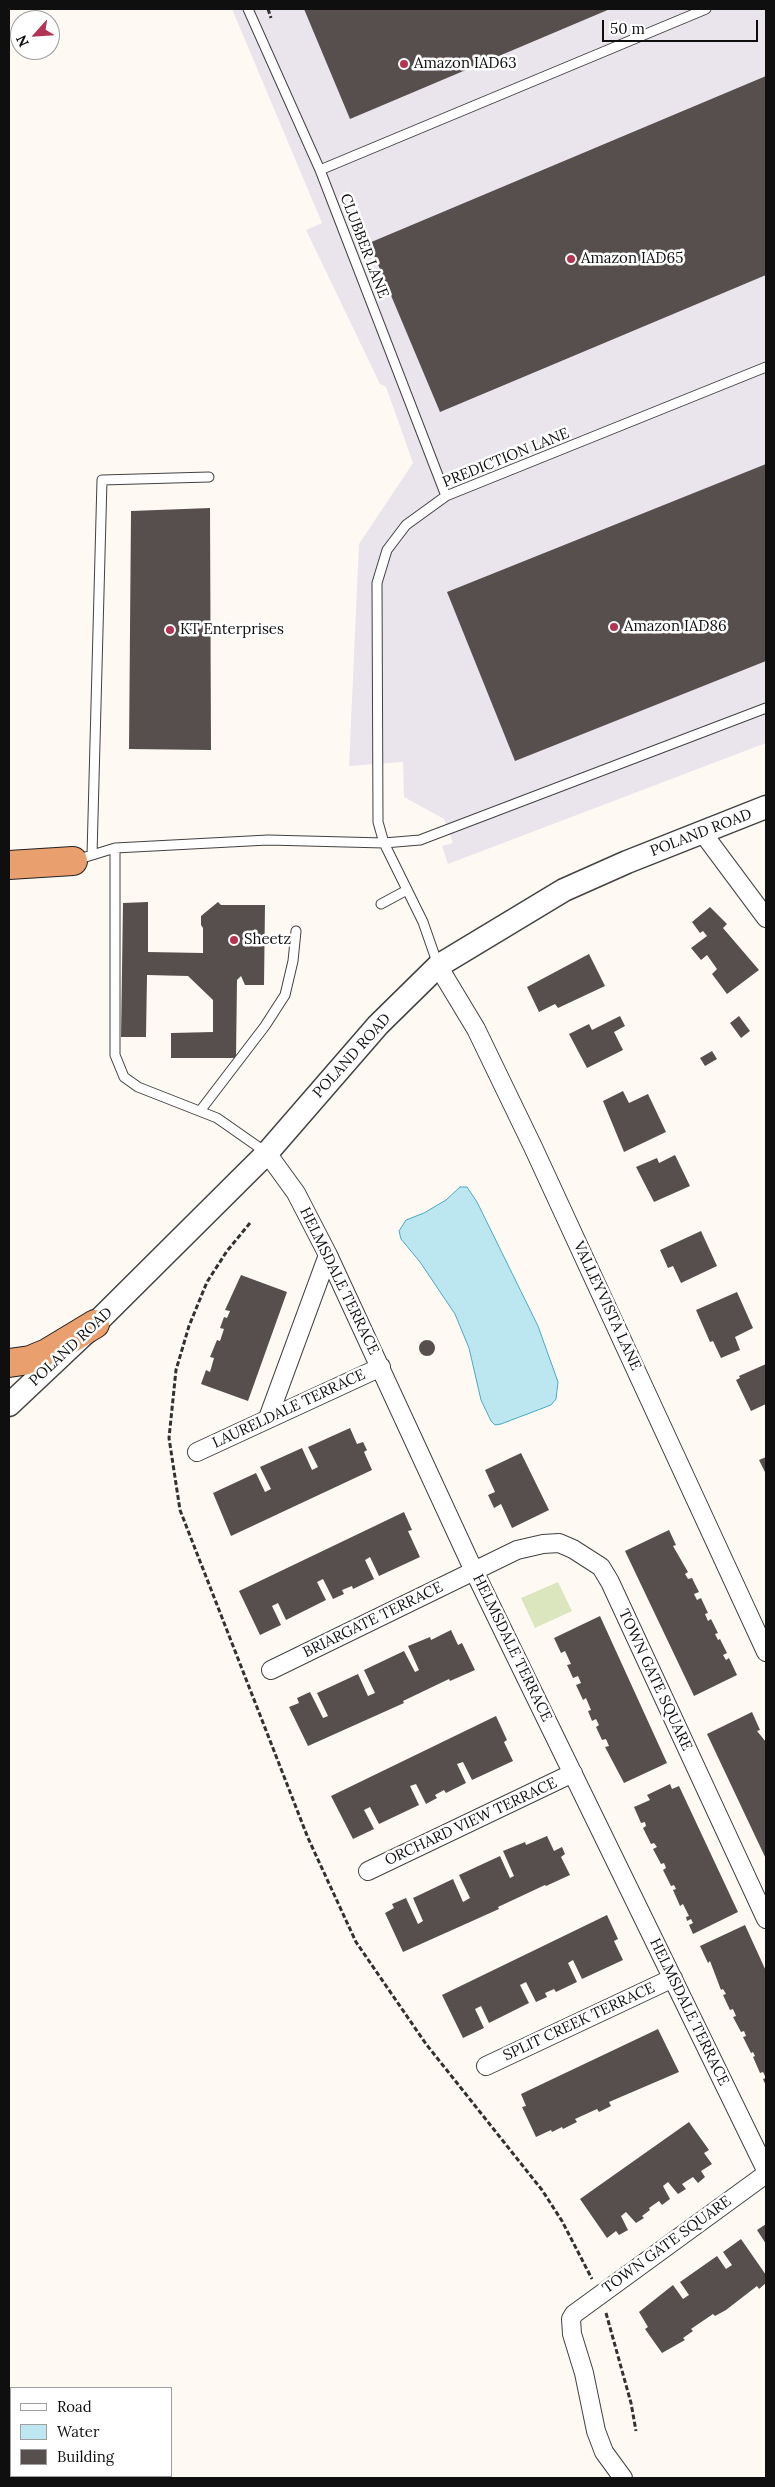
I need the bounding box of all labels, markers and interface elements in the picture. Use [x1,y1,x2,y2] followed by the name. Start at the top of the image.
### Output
[10,10,60,60] north arrow
[605,10,761,42] scale bar
[610,19,645,38] text: 50 m
[12,32,33,50] text: N
[414,55,517,73] place label: Amazon IAD63
[398,58,410,70] marker: Amazon IAD63
[336,191,392,301] street label: CLUBBER LANE
[581,250,683,268] place label: Amazon IAD65
[565,253,577,265] marker: Amazon IAD65
[440,424,572,492] street label: PREDICTION LANE
[624,618,727,636] place label: Amazon IAD86
[180,621,284,639] place label: KT Enterprises
[608,621,620,633] marker: Amazon IAD86
[164,624,176,636] marker: KT Enterprises
[648,805,754,861] street label: POLAND ROAD
[244,931,291,949] place label: Sheetz
[228,934,240,946] marker: Sheetz
[309,1010,395,1102] street label: POLAND ROAD
[295,1204,383,1358] street label: HELMSDALE TERRACE
[569,1239,645,1373] street label: VALLEYVISTA LANE
[26,1304,116,1390] street label: POLAND ROAD
[210,1366,368,1452] street label: LAURELDALE TERRACE
[468,1571,556,1725] street label: HELMSDALE TERRACE
[300,1578,446,1662] street label: BRIARGATE TERRACE
[614,1606,696,1754] street label: TOWN GATE SQUARE
[382,1774,560,1870] street label: ORCHARD VIEW TERRACE
[645,1935,733,2089] street label: HELMSDALE TERRACE
[500,1979,658,2065] street label: SPLIT CREEK TERRACE
[599,2192,735,2298] street label: TOWN GATE SQUARE
[10,2387,172,2477] legend
[57,2397,92,2416] text: Road
[57,2422,99,2441] text: Water
[57,2447,114,2466] text: Building

